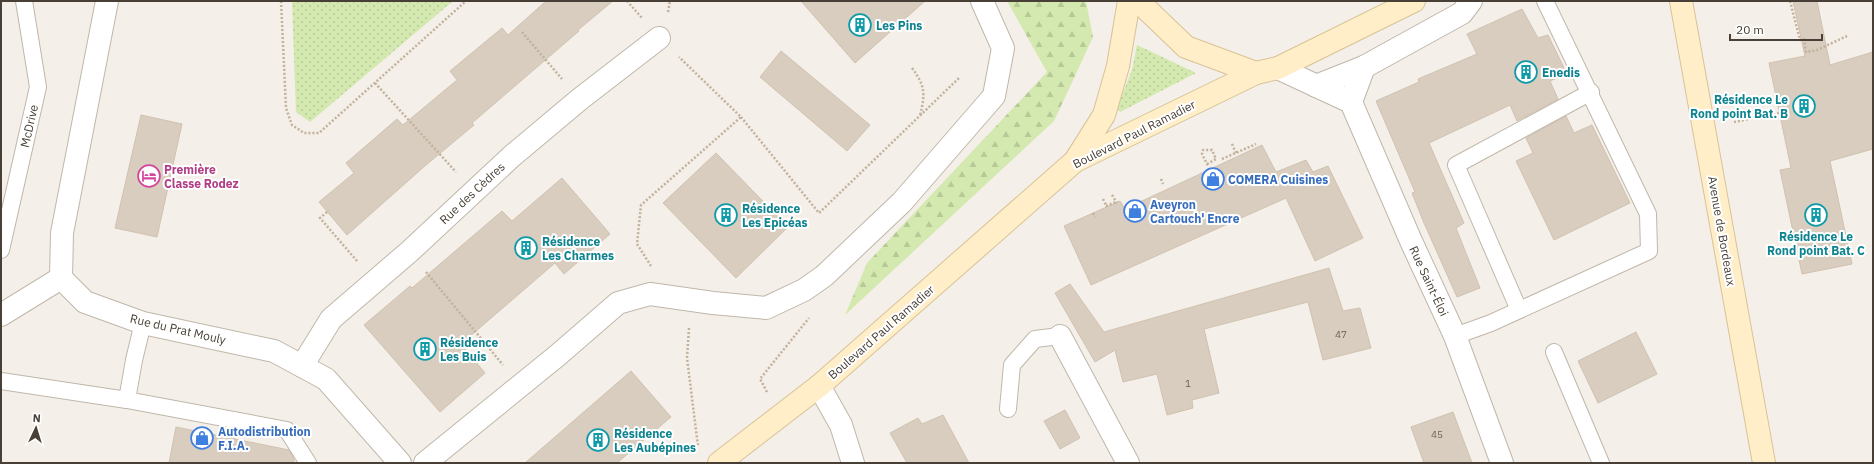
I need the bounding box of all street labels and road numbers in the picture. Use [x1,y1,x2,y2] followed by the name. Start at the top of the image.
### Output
[1070,96,1198,171] street label: Boulevard Paul Ramadier
[17,103,41,149] street label: McDrive
[436,159,508,227] street label: Rue des Cèdres
[1705,175,1739,287] street label: Avenue de Bordeaux
[1406,243,1452,319] street label: Rue Saint-Éloi
[825,281,938,382] street label: Boulevard Paul Ramadier
[129,311,227,347] street label: Rue du Prat Mouly

